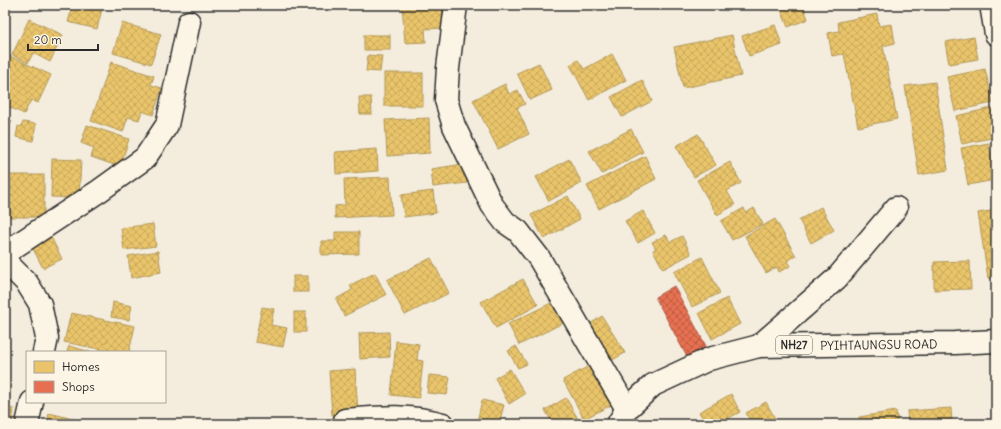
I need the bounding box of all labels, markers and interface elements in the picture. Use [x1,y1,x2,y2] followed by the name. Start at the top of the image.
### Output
[28,26,98,52] scale bar
[34,32,62,47] text: 20 m
[776,336,812,354] road number: NH27
[820,336,937,353] street label: PYIHTAUNGSU ROAD
[26,351,166,403] legend
[62,359,100,374] text: Homes
[62,379,95,394] text: Shops

